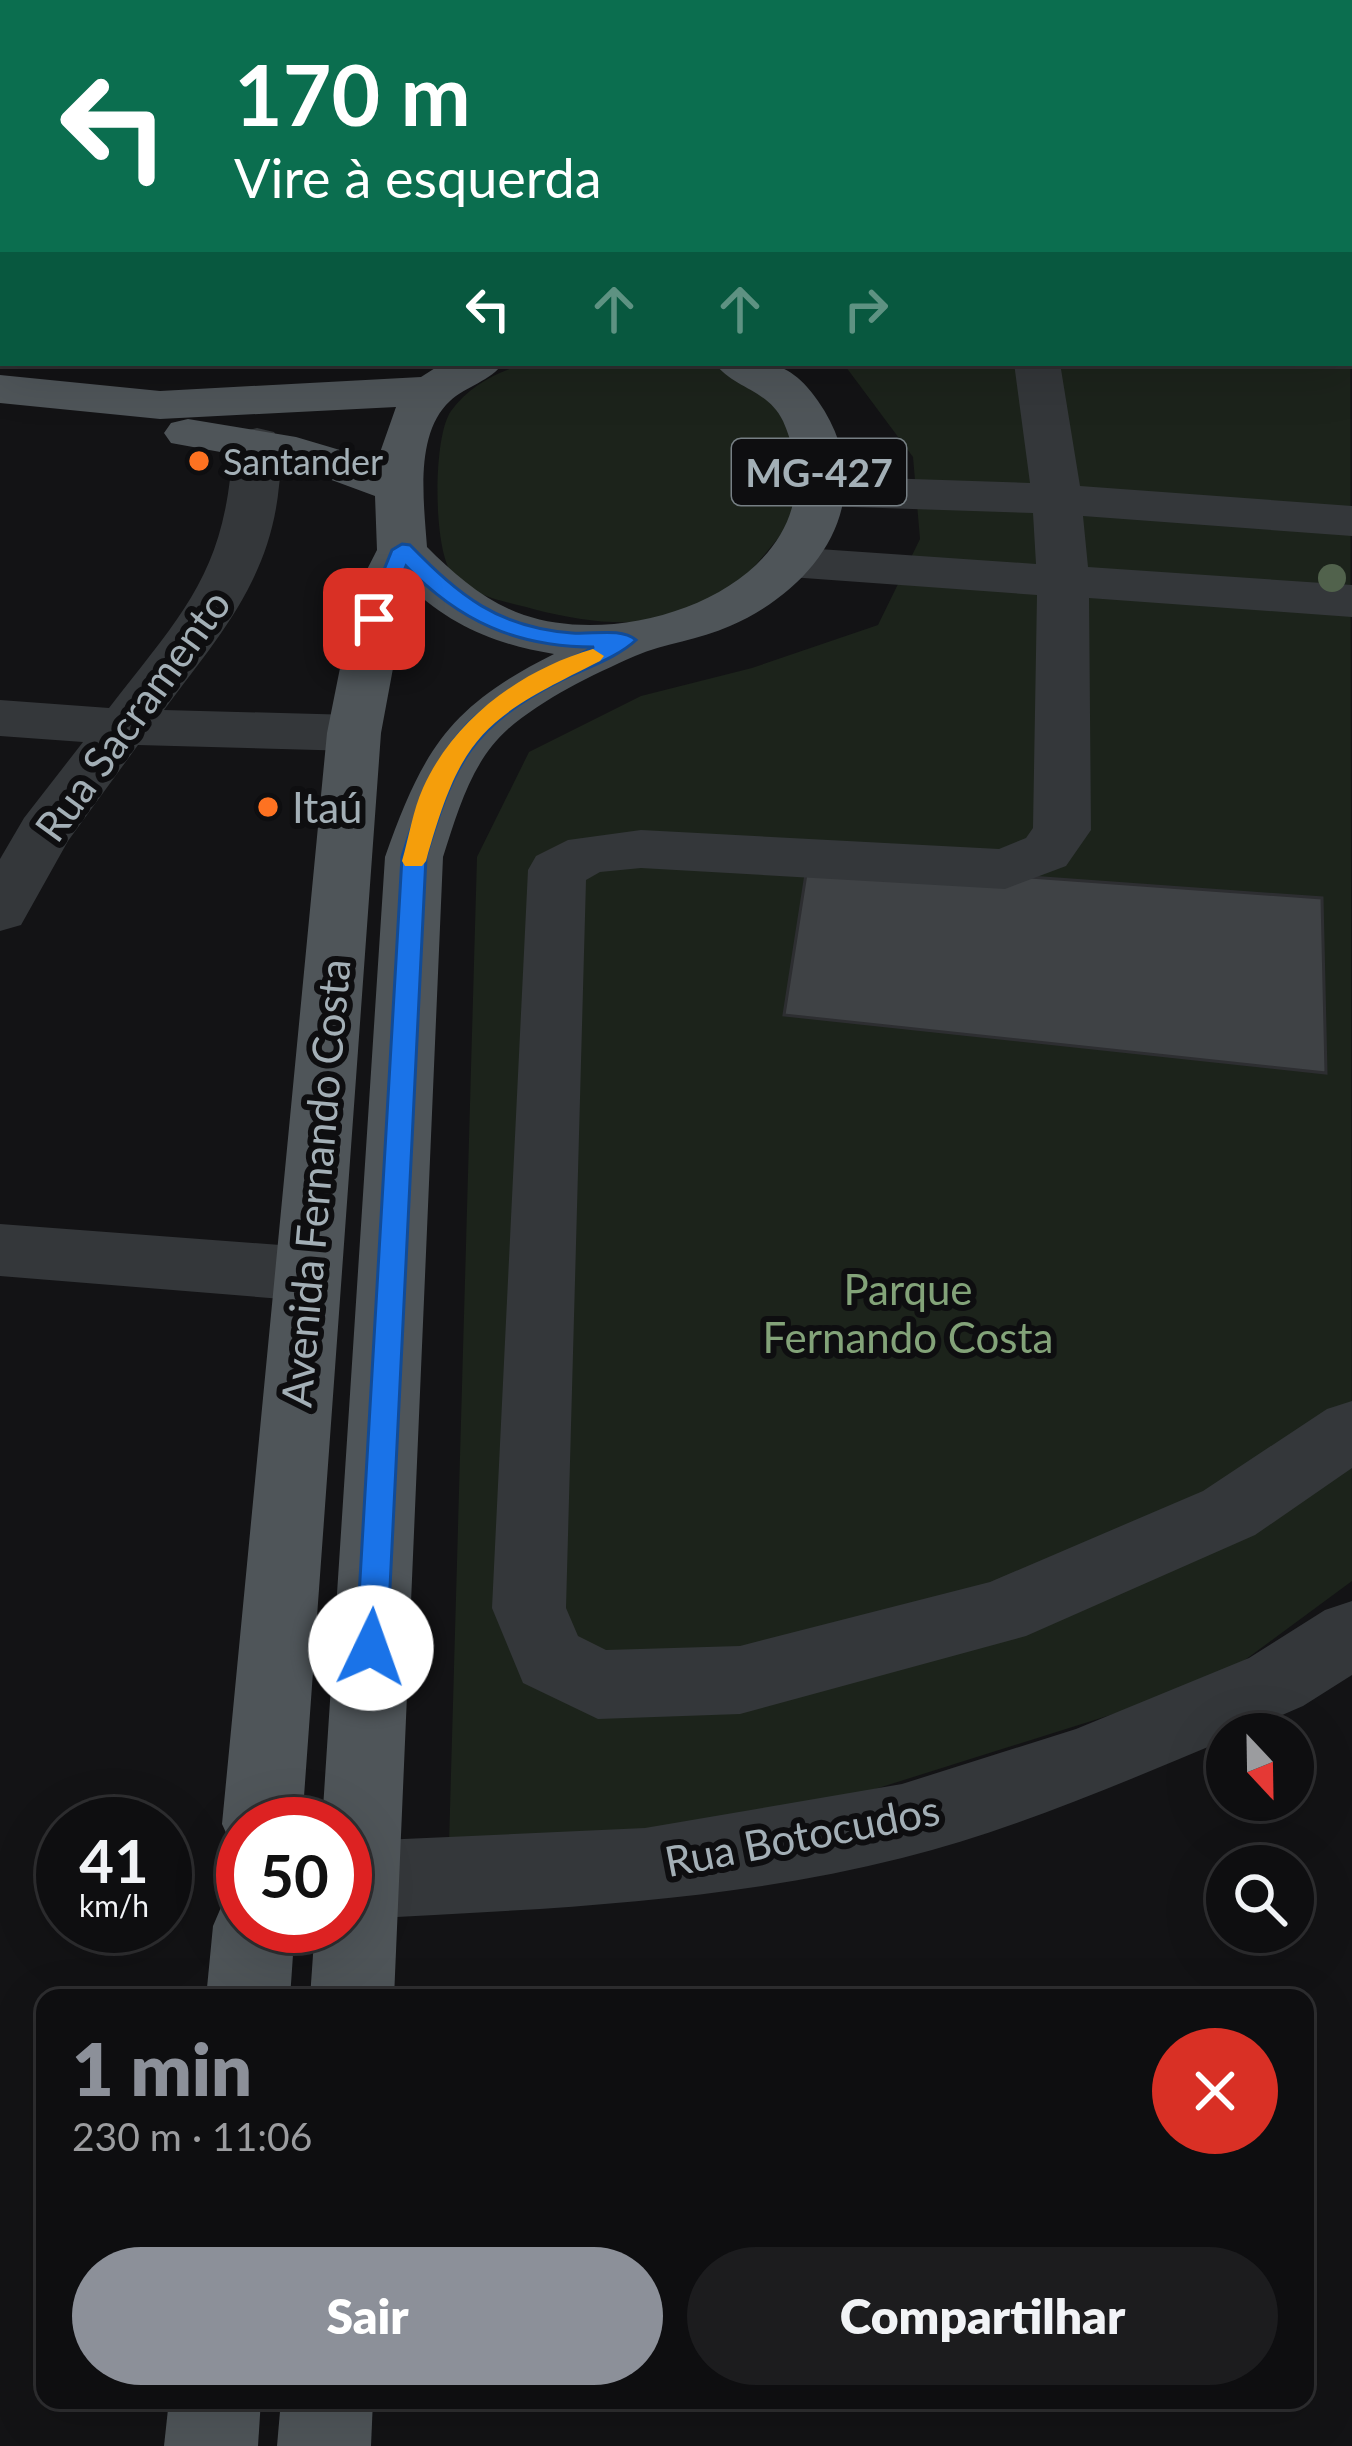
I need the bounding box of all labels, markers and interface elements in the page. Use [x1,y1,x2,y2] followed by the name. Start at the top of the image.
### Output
[234,43,471,144] text: 170 m
[36,48,192,204] icon: left
[234,145,602,210] text: Vire à esquerda
[455,276,521,342] icon: left
[581,276,647,342] icon: ahead
[707,276,773,342] icon: ahead
[833,276,899,342] icon: right
[223,439,383,483] place label: Santander
[732,439,906,505] road number: MG-427
[186,448,212,474] marker: Santander
[323,568,425,670] pin
[24,580,240,850] street label: Rua Sacramento
[341,586,407,652] icon: arrive
[292,782,363,832] place label: Itaú
[255,794,281,820] marker: Itaú
[271,957,359,1409] street label: Avenida Fernando Costa
[763,1264,1053,1362] park label: Parque Fernando Costa
[308,1585,434,1711] position arrow
[1206,1713,1314,1821] north arrow
[1206,1713,1314,1953] map controls
[661,1784,943,1886] street label: Rua Botocudos
[216,1797,372,1953] speed limit sign: 50
[79,1824,149,1896] text: 41
[1206,1845,1314,1953] button: search
[79,1887,149,1923] text: km/h
[72,2025,252,2111] text: 1 min
[1152,2028,1278,2154] button: close
[72,2113,312,2159] text: 230 m · 11:06
[72,2247,663,2385] button: Sair
[687,2247,1278,2385] button: Compartilhar

